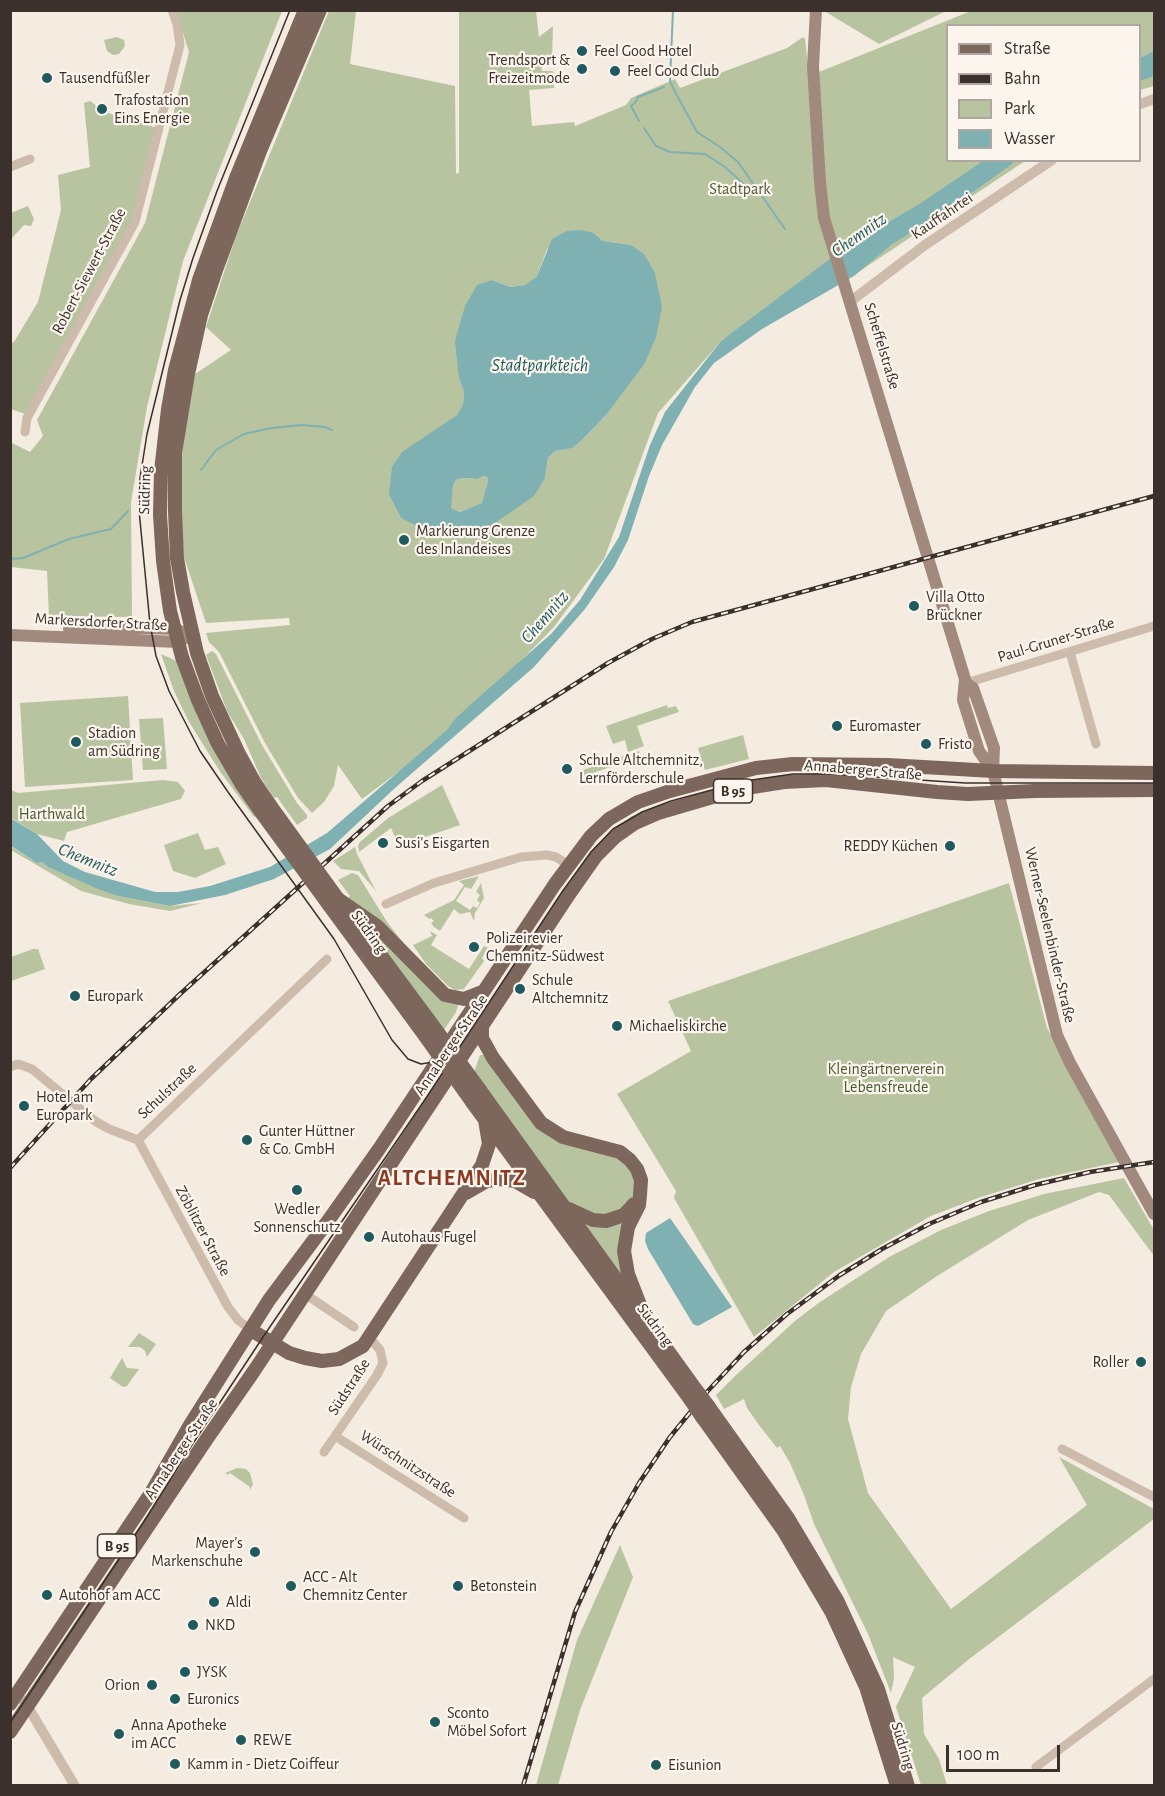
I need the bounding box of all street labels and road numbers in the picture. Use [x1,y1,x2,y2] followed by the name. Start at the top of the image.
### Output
[907,188,977,244] street label: Kauffahrtei
[48,205,130,337] street label: Robert-Siewert-Straße
[860,300,904,392] street label: Scheffelstraße
[135,465,155,515] street label: Südring
[34,609,168,635] street label: Markersdorfer Straße
[995,613,1117,667] street label: Paul-Gruner-Straße
[803,755,923,785] street label: Annaberger Straße
[714,779,752,803] road number: B 95
[1020,845,1080,1025] street label: Werner-Seelenbinder-Straße
[347,907,391,957] street label: Südring
[410,991,492,1099] street label: Annaberger Straße
[134,1059,200,1123] street label: Schulstraße
[171,1182,235,1280] street label: Zöblitzer Straße
[633,1300,677,1350] street label: Südring
[324,1355,374,1419] street label: Südstraße
[140,1395,222,1503] street label: Annaberger Straße
[356,1426,460,1502] street label: Würschnitzstraße
[98,1534,136,1558] road number: B 95
[887,1720,919,1772] street label: Südring

